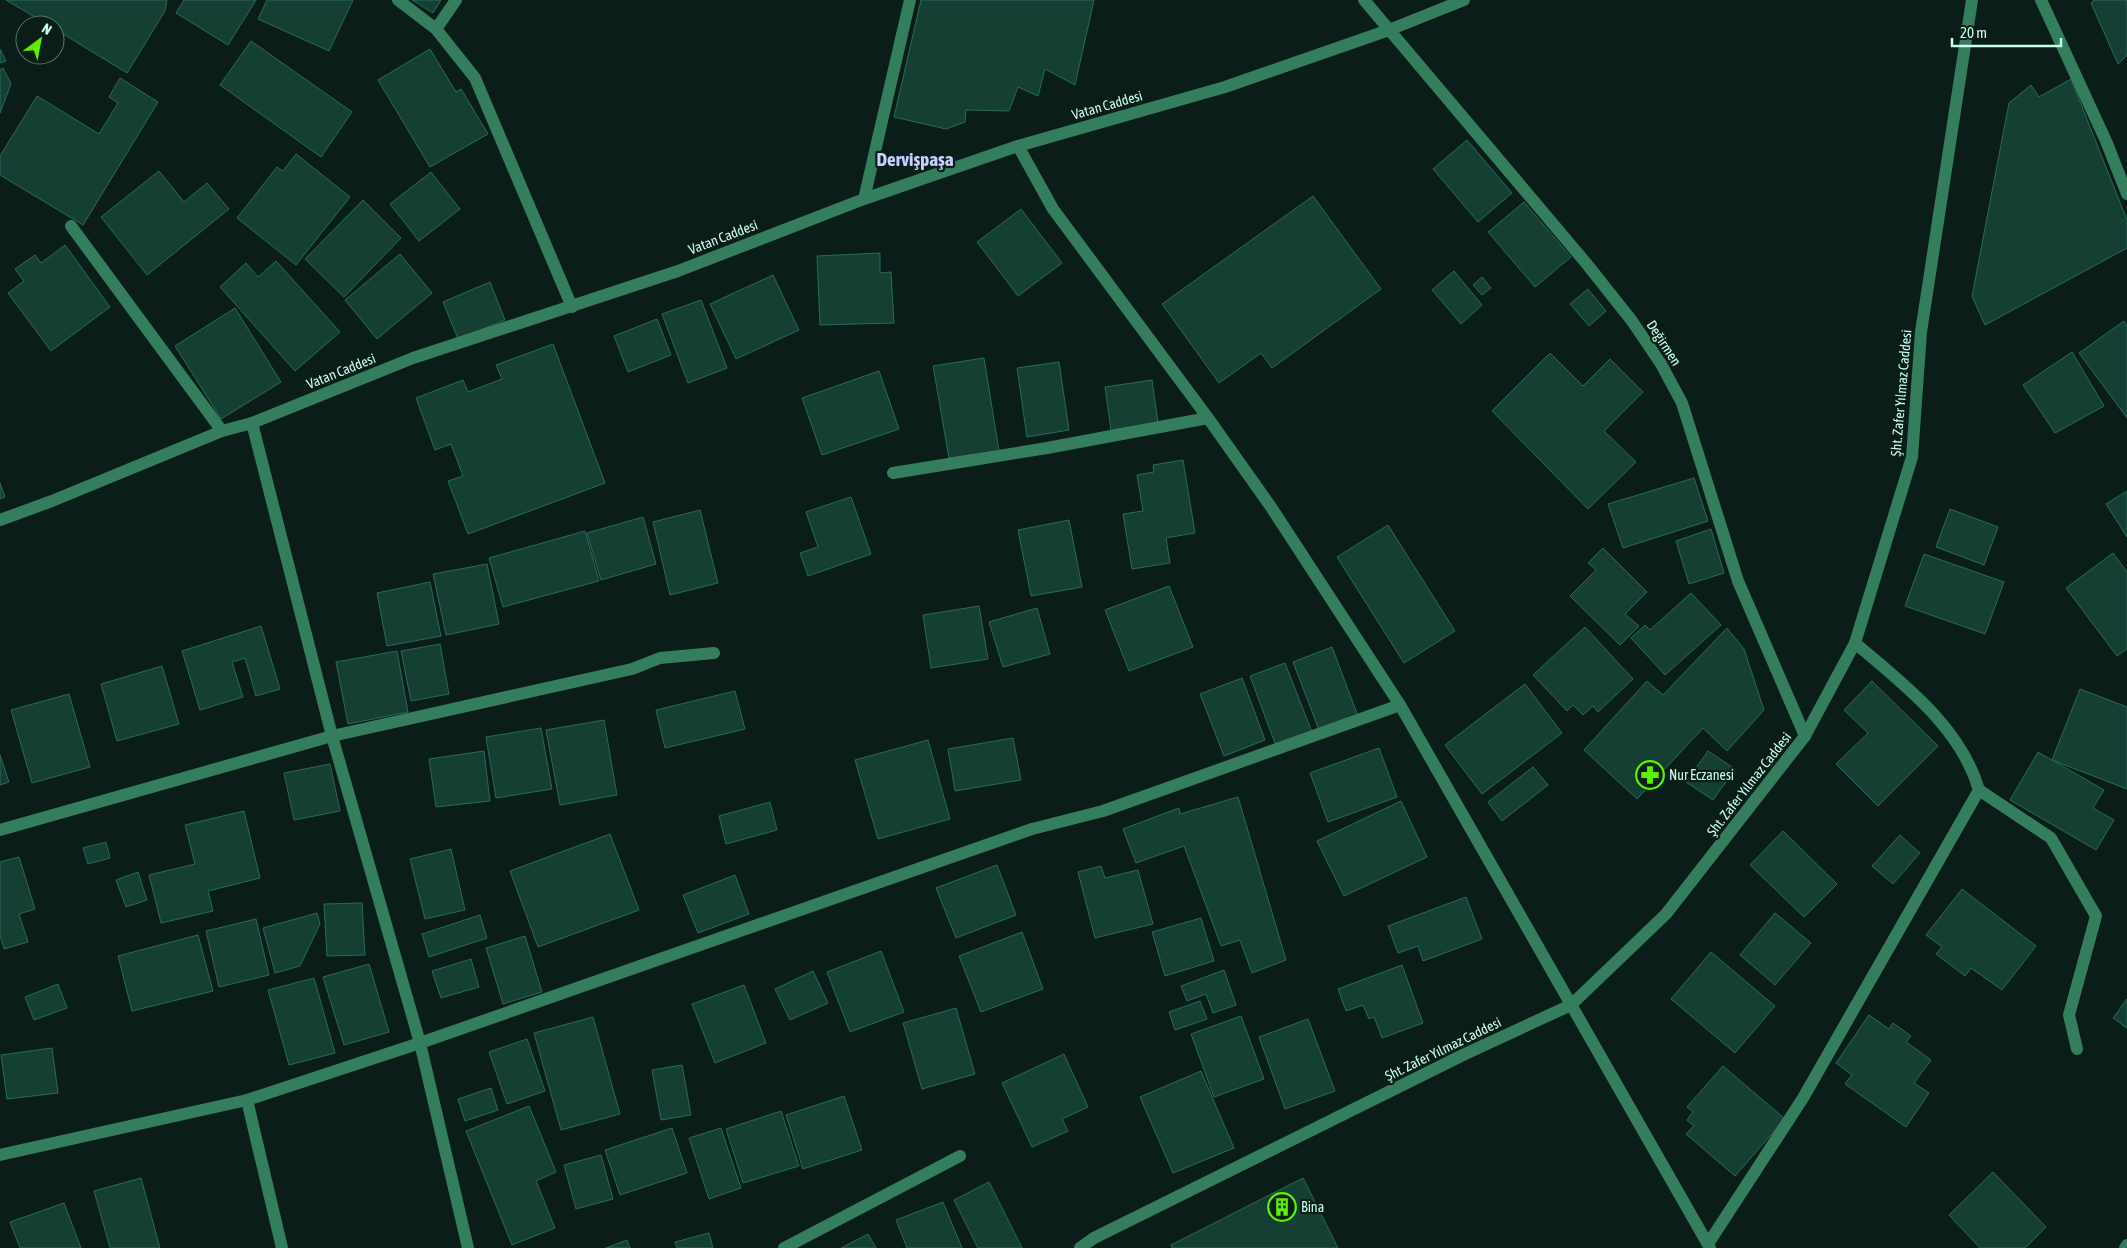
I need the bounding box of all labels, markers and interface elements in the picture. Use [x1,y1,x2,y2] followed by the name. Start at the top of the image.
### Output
[15,15,65,65] north arrow
[1952,15,2061,47] scale bar
[39,20,55,38] text: N
[1960,24,1987,41] text: 20 m
[1070,87,1144,123] street label: Vatan Caddesi
[876,148,954,170] district label: Dervişpaşa
[686,216,760,258] street label: Vatan Caddesi
[1643,317,1685,369] street label: Değirmen
[1887,329,1915,457] street label: Şht. Zafer Yılmaz Caddesi
[304,350,378,392] street label: Vatan Caddesi
[1704,729,1794,839] street label: Şht. Zafer Yılmaz Caddesi
[1635,760,1665,790] pharmacy icon: Nur Eczanesi
[1669,767,1734,783] place label: Nur Eczanesi
[1382,1014,1504,1084] street label: Şht. Zafer Yılmaz Caddesi
[1267,1192,1297,1222] building icon: Bina
[1301,1199,1324,1215] place label: Bina

